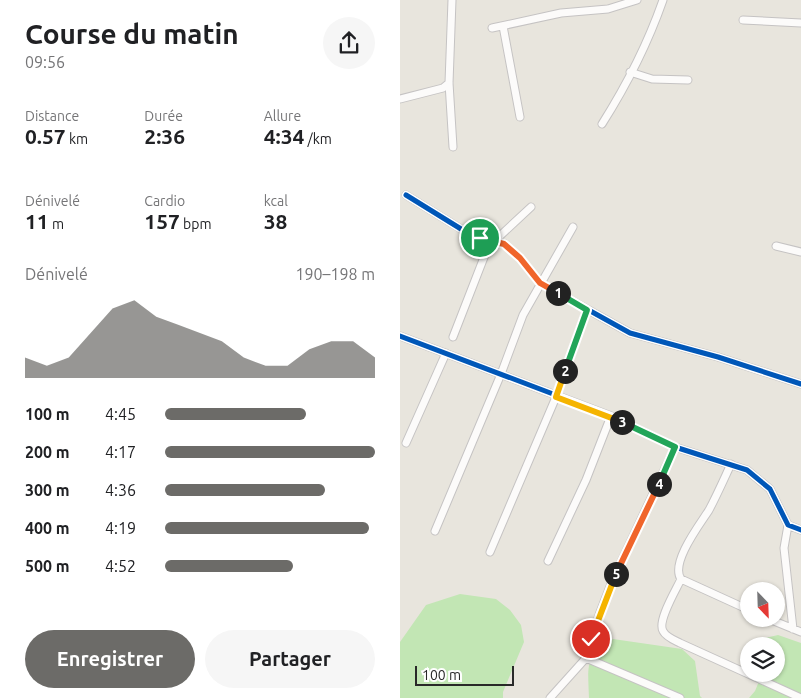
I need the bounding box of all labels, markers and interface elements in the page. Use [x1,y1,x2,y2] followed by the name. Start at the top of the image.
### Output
[323,17,375,69] button: share
[25,18,239,49] text: Course du matin
[25,53,65,71] text: 09:56
[25,108,79,124] text: Distance
[144,108,183,124] text: Durée
[264,108,301,124] text: Allure
[25,124,66,148] text: 0.57
[144,124,185,148] text: 2:36
[264,124,304,148] text: 4:34
[66,131,88,147] text: km
[304,131,332,147] text: /km
[25,193,80,209] text: Dénivelé
[144,193,185,209] text: Cardio
[264,193,288,209] text: kcal
[25,209,49,233] text: 11
[144,209,180,233] text: 157
[264,209,287,233] text: 38
[49,216,64,232] text: m
[180,216,212,232] text: bpm
[459,217,501,259] pin
[466,224,494,252] icon: arrive
[25,265,88,283] text: Dénivelé
[295,265,375,283] text: 190–198 m
[546,280,570,306] pin: 1
[555,285,562,301] text: 1
[552,358,578,384] pin: 2
[562,363,569,379] text: 2
[25,405,70,423] text: 100 m
[105,405,136,423] text: 4:45
[610,410,634,434] pin: 3
[619,414,626,430] text: 3
[25,443,70,461] text: 200 m
[105,443,136,461] text: 4:17
[646,472,672,496] pin: 4
[656,476,663,492] text: 4
[25,481,70,499] text: 300 m
[105,481,136,499] text: 4:36
[25,519,70,537] text: 400 m
[105,519,136,537] text: 4:19
[25,557,70,575] text: 500 m
[105,557,136,575] text: 4:52
[604,562,628,586] pin: 5
[613,566,620,582] text: 5
[740,582,785,628] north arrow
[740,582,785,682] map controls
[570,618,612,660] pin
[577,625,605,653] icon: check
[25,630,195,688] button: Enregistrer
[205,630,375,688] button: Partager
[740,637,785,682] button: layers
[415,663,514,686] scale bar
[422,667,461,683] text: 100 m

